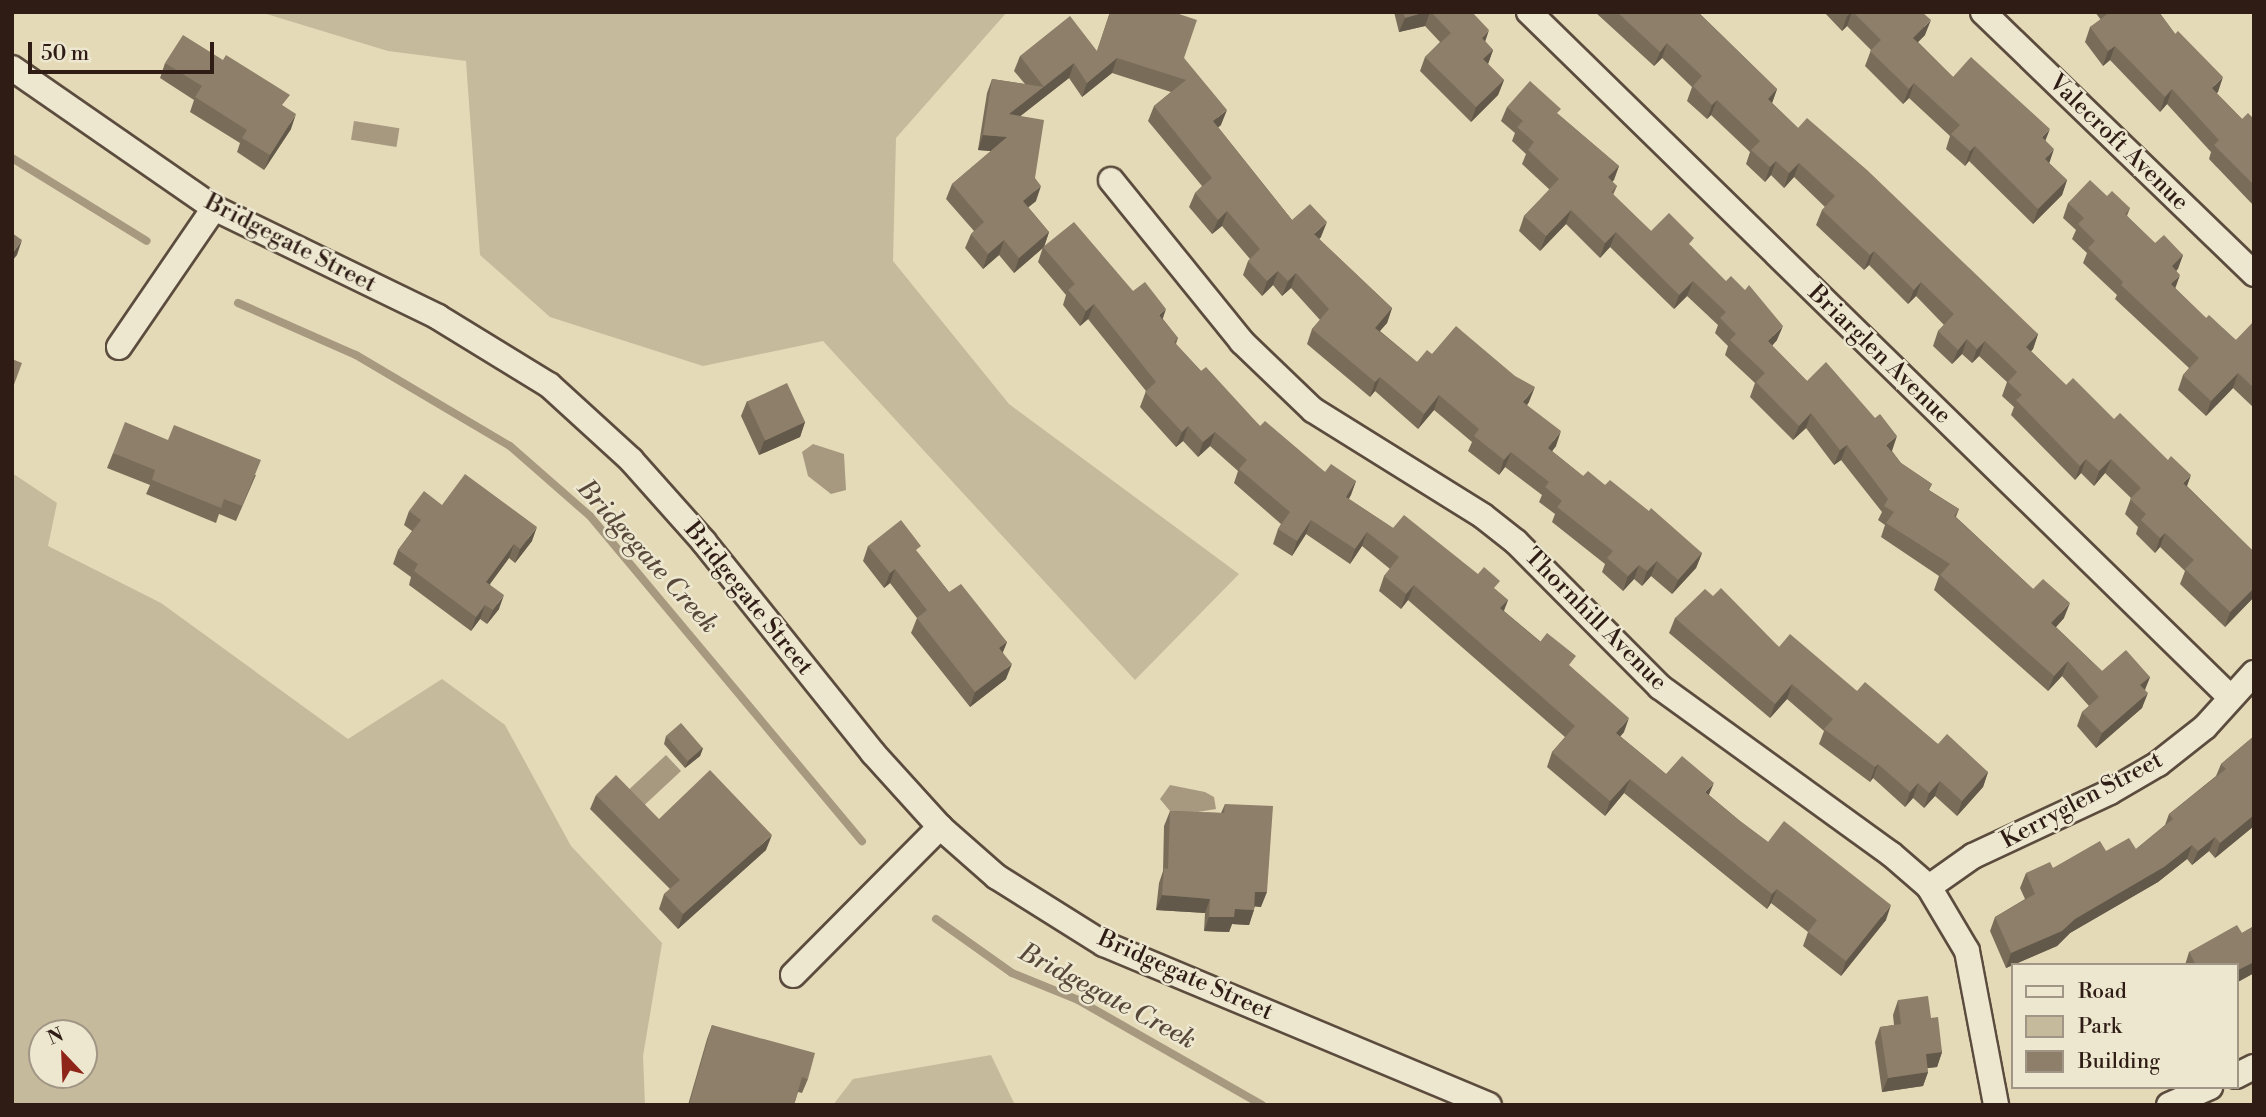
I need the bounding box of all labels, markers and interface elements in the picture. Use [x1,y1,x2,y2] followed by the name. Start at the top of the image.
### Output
[32,28,217,72] scale bar
[41,41,89,67] text: 50 m
[2042,69,2194,217] street label: Valecroft Avenue
[199,188,381,300] street label: Bridgegate Street
[1801,279,1957,431] street label: Briarglen Avenue
[570,474,724,640] water label: Bridgegate Creek
[677,517,819,681] street label: Bridgegate Street
[1518,543,1672,697] street label: Thornhill Avenue
[1996,746,2168,856] street label: Kerryglen Street
[1093,924,1277,1028] street label: Bridgegate Street
[1013,937,1201,1057] water label: Bridgegate Creek
[2010,963,2238,1089] legend
[2078,979,2127,1005] text: Road
[2078,1014,2122,1040] text: Park
[28,1019,98,1089] north arrow
[44,1023,67,1050] text: N
[2078,1049,2160,1075] text: Building

